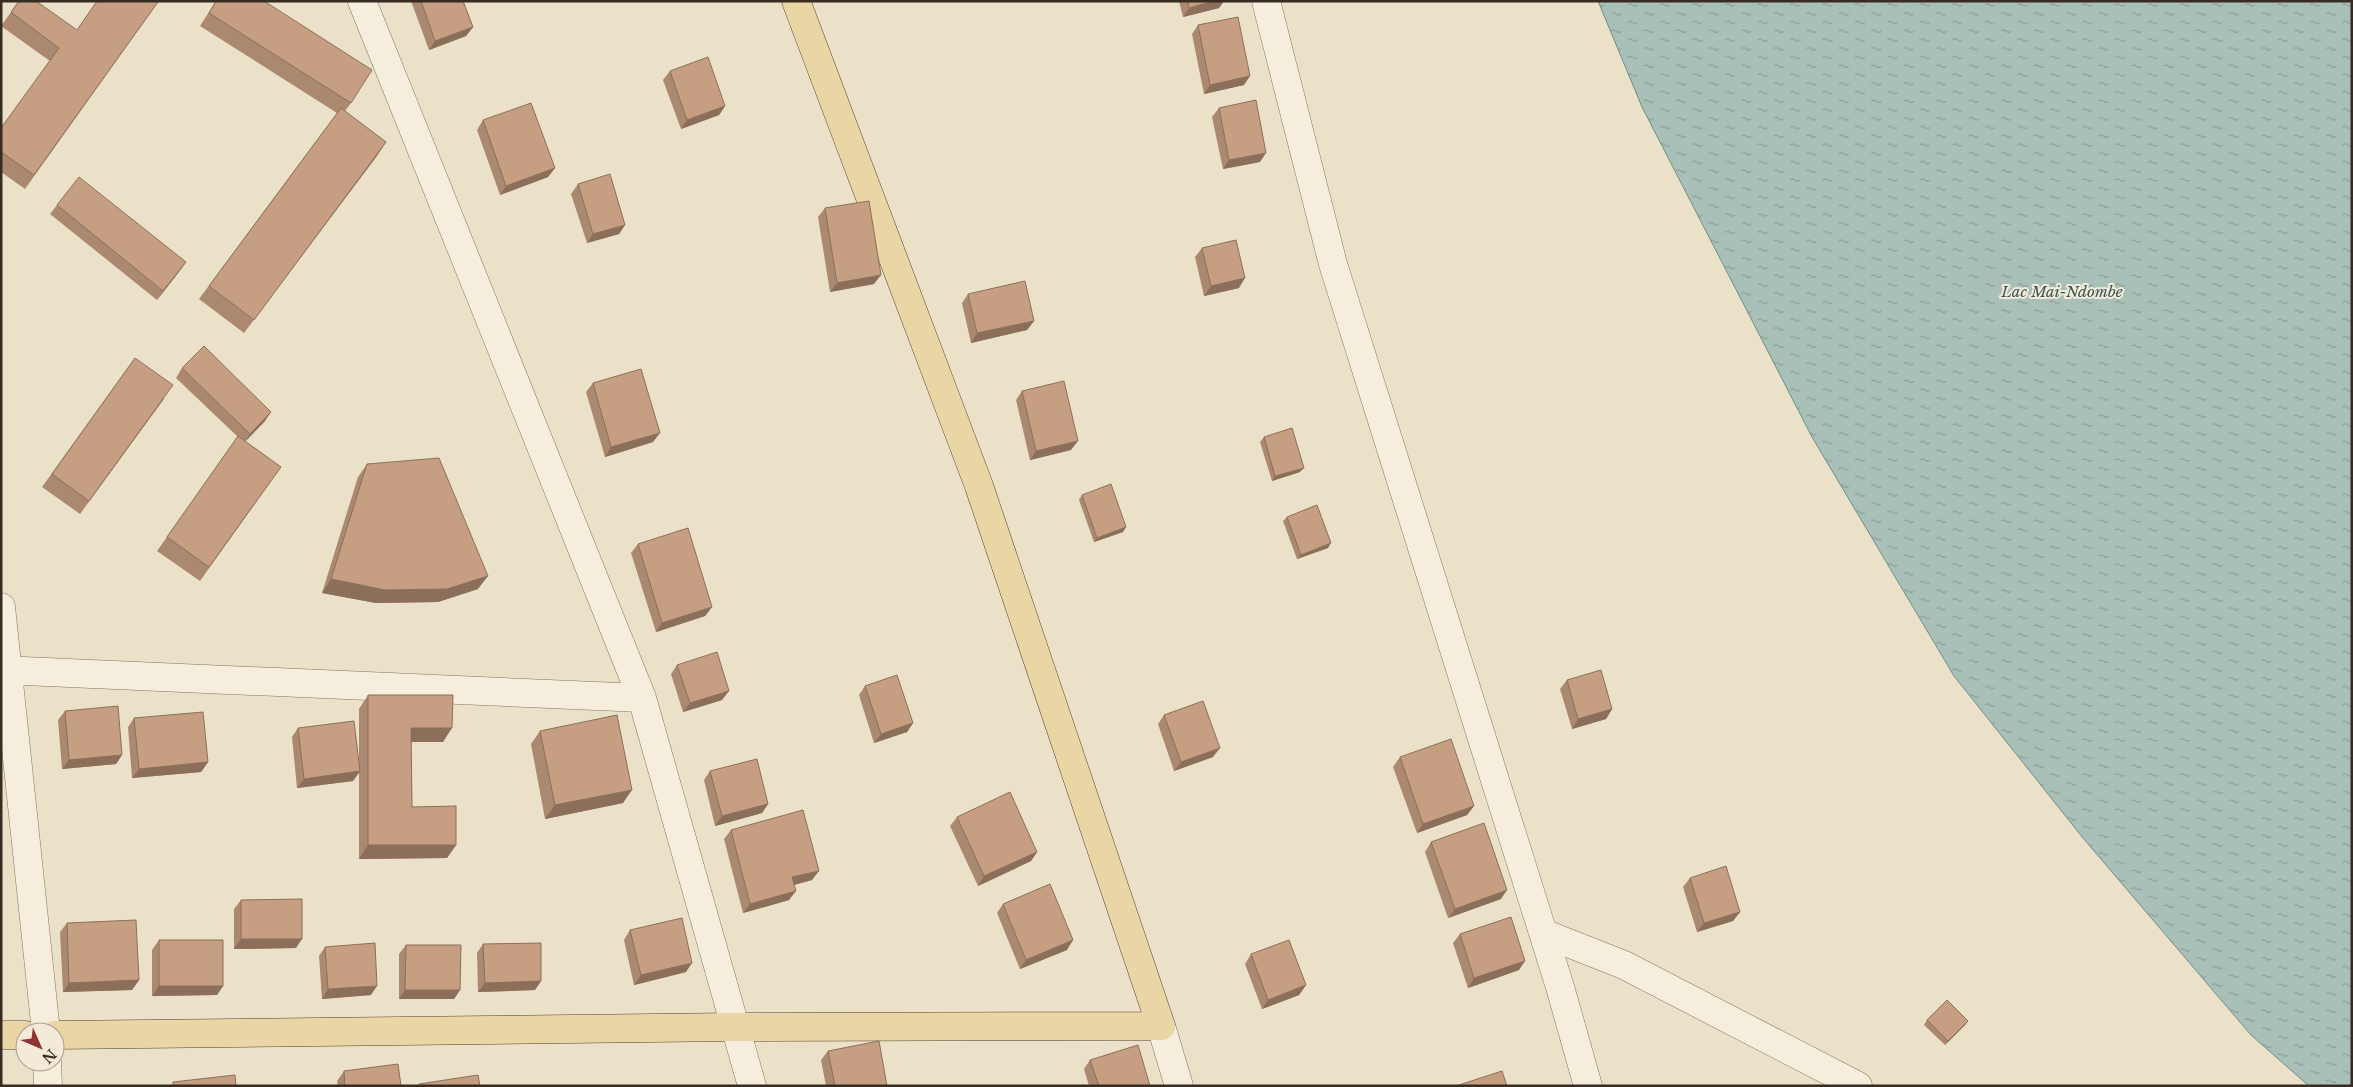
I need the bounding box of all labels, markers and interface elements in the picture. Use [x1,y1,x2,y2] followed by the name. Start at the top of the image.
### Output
[2000,282,2123,301] water label: Lac Mai-Ndombe
[15,1022,65,1072] north arrow
[38,1045,60,1067] text: N

